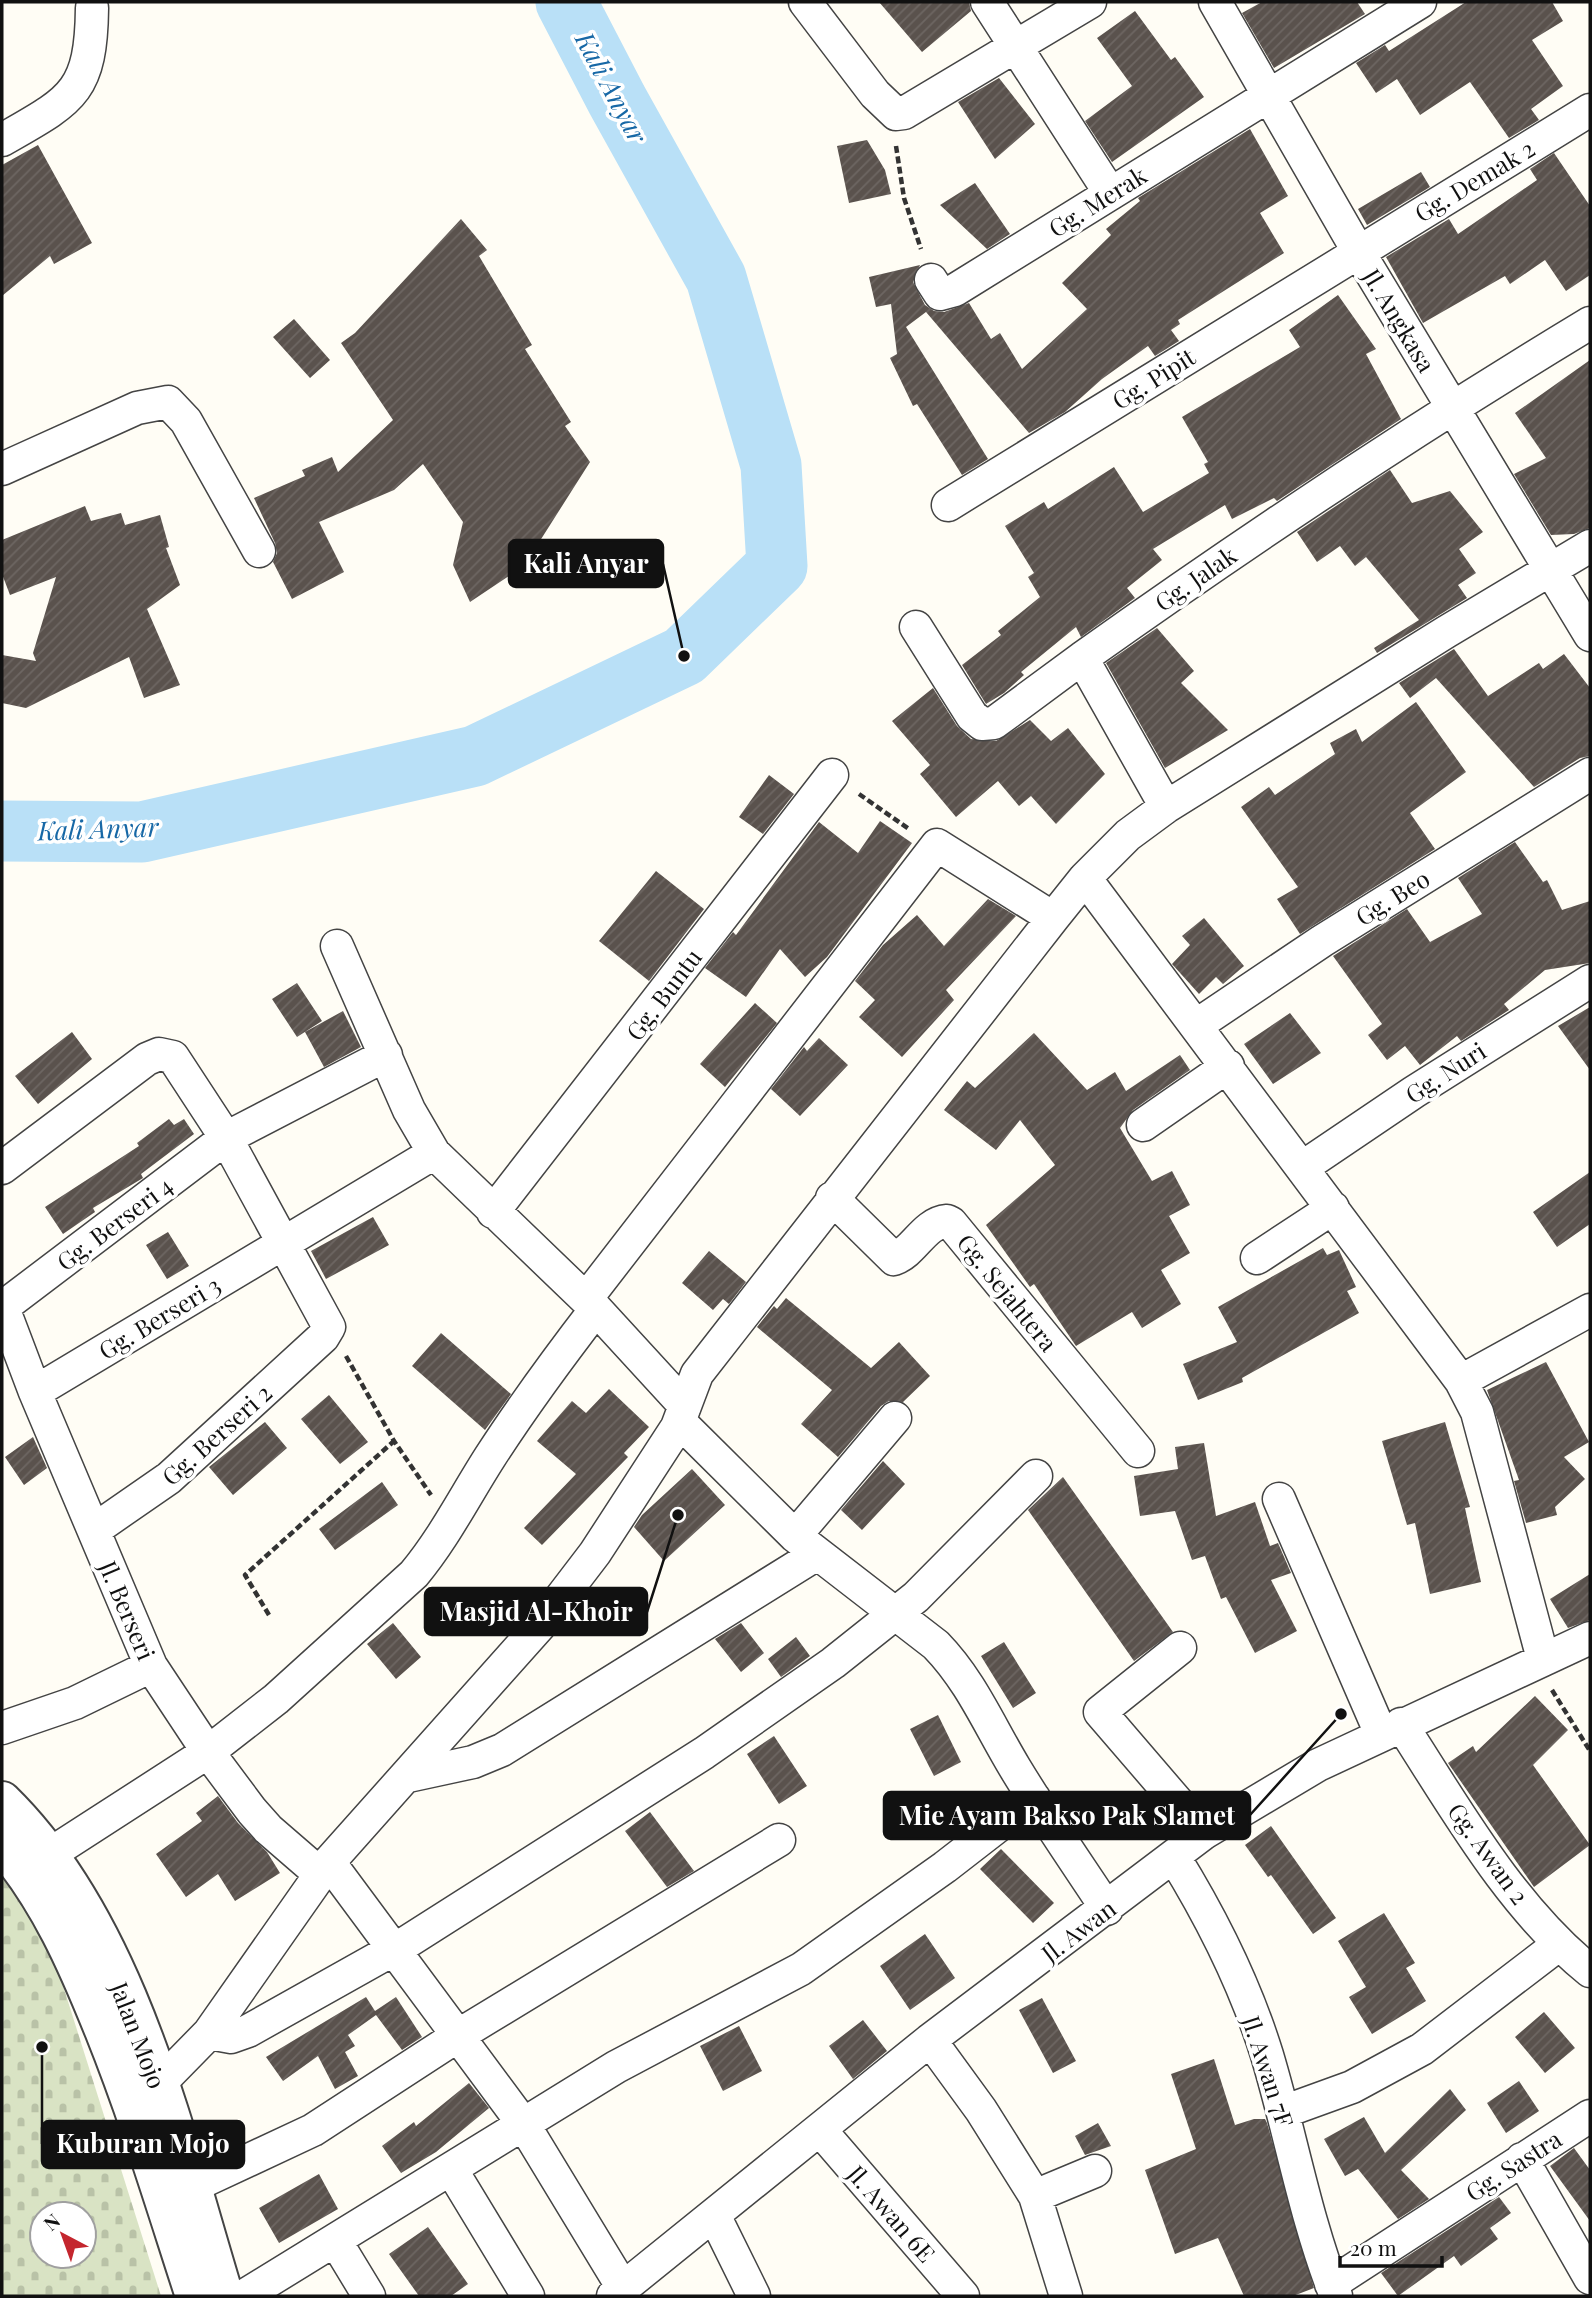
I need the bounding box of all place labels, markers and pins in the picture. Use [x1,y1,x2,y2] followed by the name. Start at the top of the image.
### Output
[509,540,663,587] callout: Kali Anyar
[425,1588,647,1635] callout: Masjid Al-Khoir
[884,1792,1250,1839] callout: Mie Ayam Bakso Pak Slamet
[42,2121,244,2168] callout: Kuburan Mojo

